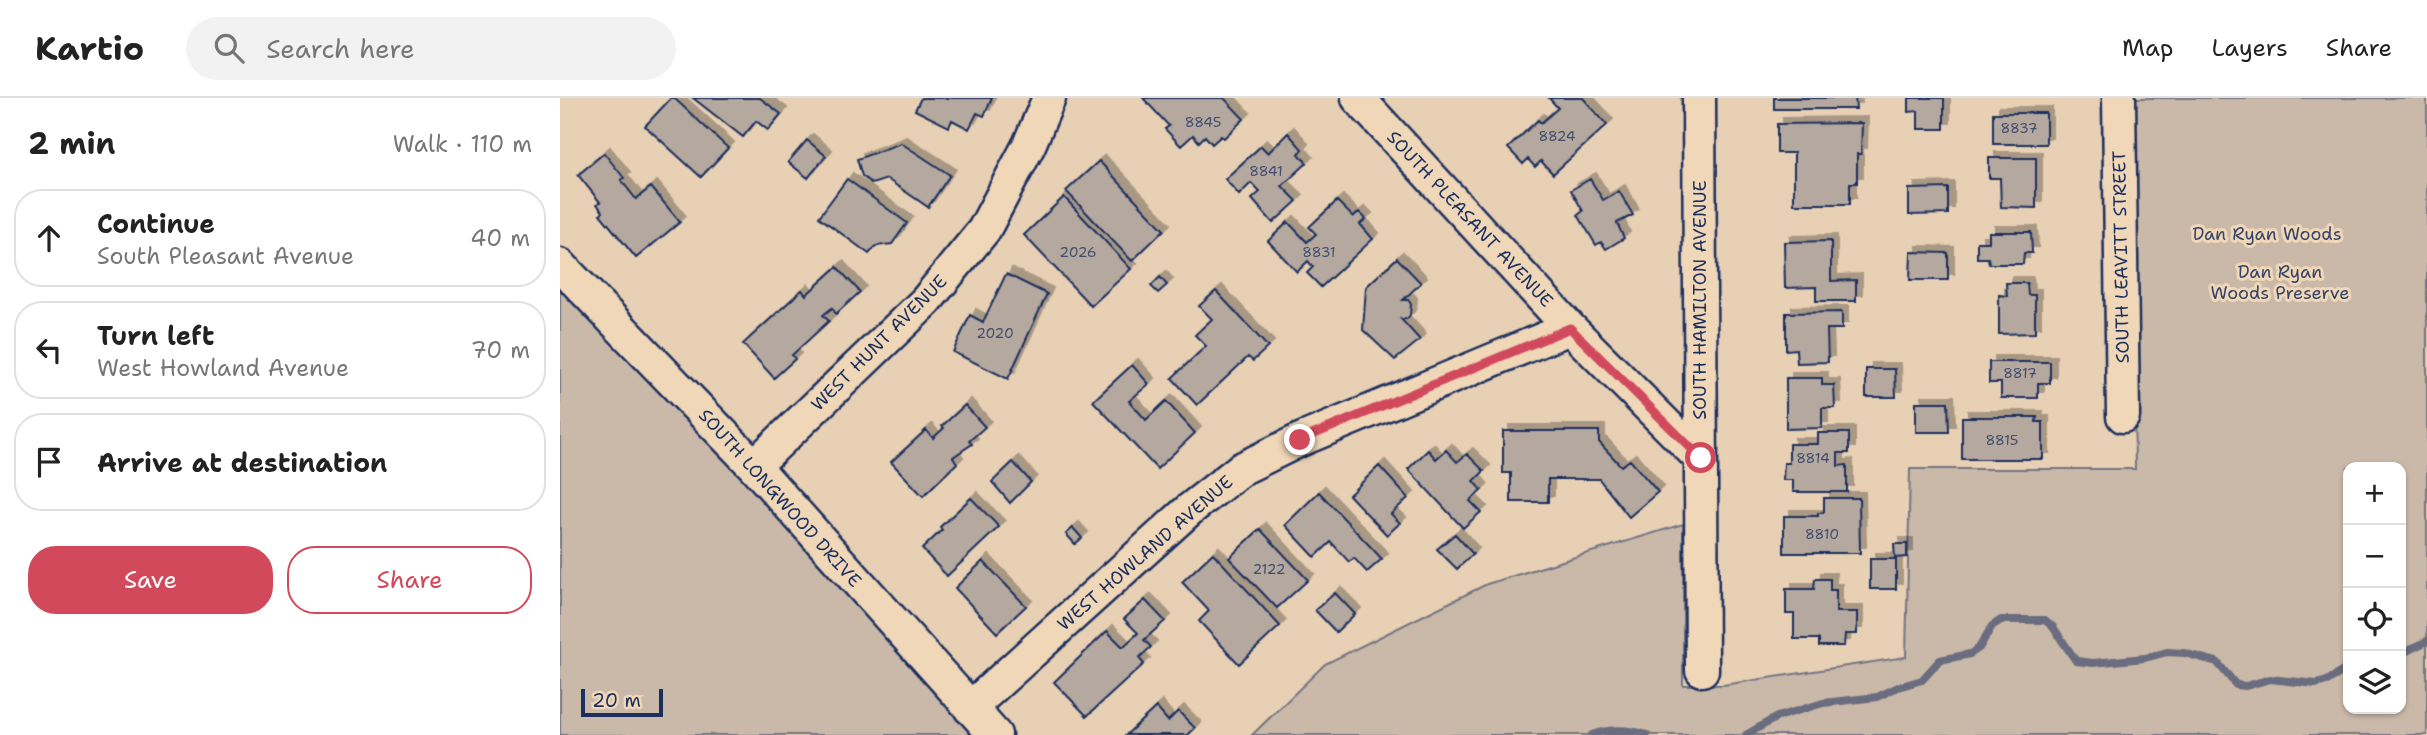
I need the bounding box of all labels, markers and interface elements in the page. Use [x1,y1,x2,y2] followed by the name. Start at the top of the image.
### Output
[186,17,676,80] search box
[35,26,144,71] text: Kartio
[210,29,248,67] icon: search
[266,31,415,66] text: Search here
[2122,32,2173,64] text: Map
[2211,32,2288,64] text: Layers
[2326,32,2392,64] text: Share
[1185,113,1221,131] house number: 8845
[2001,119,2037,137] house number: 8837
[28,123,115,164] text: 2 min
[1382,126,1558,312] street label: SOUTH PLEASANT AVENUE
[1538,127,1576,145] house number: 8824
[393,129,532,159] text: Walk · 110 m
[2107,151,2135,363] street label: SOUTH LEAVITT STREET
[1249,162,1283,180] house number: 8841
[1688,180,1712,420] street label: SOUTH HAMILTON AVENUE
[97,206,215,241] text: Continue
[30,219,68,257] icon: ahead
[2192,222,2342,246] park label: Dan Ryan Woods
[470,223,530,253] text: 40 m
[97,241,354,271] text: South Pleasant Avenue
[1059,243,1097,261] house number: 2026
[1302,243,1336,261] house number: 8831
[2211,260,2349,305] park label: Dan Ryan Woods Preserve
[806,270,952,416] street label: WEST HUNT AVENUE
[97,318,214,353] text: Turn left
[976,324,1014,342] house number: 2020
[30,331,68,369] icon: left
[471,335,530,365] text: 70 m
[97,353,349,383] text: West Howland Avenue
[2003,364,2037,382] house number: 8817
[693,404,867,592] street label: SOUTH LONGWOOD DRIVE
[1284,424,1315,455] route end
[1986,431,2018,449] house number: 8815
[1685,442,1716,473] route start
[30,443,68,481] icon: arrive
[97,445,387,480] text: Arrive at destination
[1796,449,1830,467] house number: 8814
[2343,462,2406,714] map controls
[2343,462,2406,525] button: +
[1052,470,1238,636] street label: WEST HOWLAND AVENUE
[1805,525,1839,543] house number: 8810
[2343,525,2406,588] button: −
[28,546,273,614] button: Save
[287,546,532,614] button: Share
[1252,560,1286,578] house number: 2122
[2343,588,2406,651] button: locate
[2343,651,2406,714] button: layers
[581,686,663,718] scale bar
[592,688,641,713] text: 20 m

